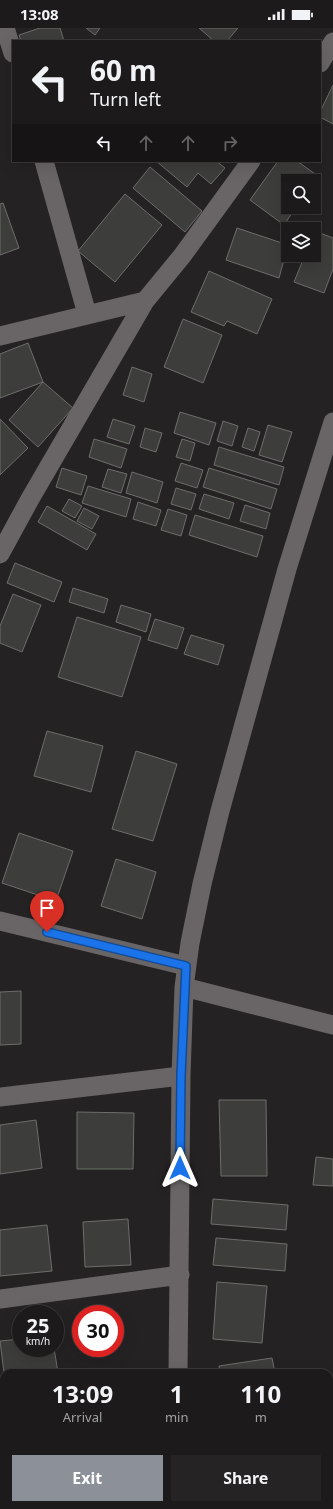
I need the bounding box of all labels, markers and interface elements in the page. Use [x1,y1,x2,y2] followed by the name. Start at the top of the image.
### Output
[20,4,59,24] text: 13:08
[90,51,157,89] text: 60 m
[24,56,76,108] icon: left
[90,87,161,111] text: Turn left
[93,132,115,154] icon: left
[135,132,157,154] icon: ahead
[177,132,199,154] icon: ahead
[219,132,241,154] icon: right
[281,174,321,262] map controls
[281,174,321,214] button: search
[281,222,321,262] button: layers
[30,891,64,932] pin
[36,897,58,919] icon: arrive
[159,1147,201,1189] position arrow
[72,1305,124,1357] speed limit sign: 30
[27,1312,49,1339] text: 25
[26,1334,50,1348] text: km/h
[52,1377,113,1410] text: 13:09
[170,1377,184,1410] text: 1
[240,1377,281,1410] text: 110
[63,1408,102,1426] text: Arrival
[165,1408,188,1426] text: min
[255,1408,267,1426] text: m
[12,1455,163,1501] button: Exit
[171,1455,321,1501] button: Share

